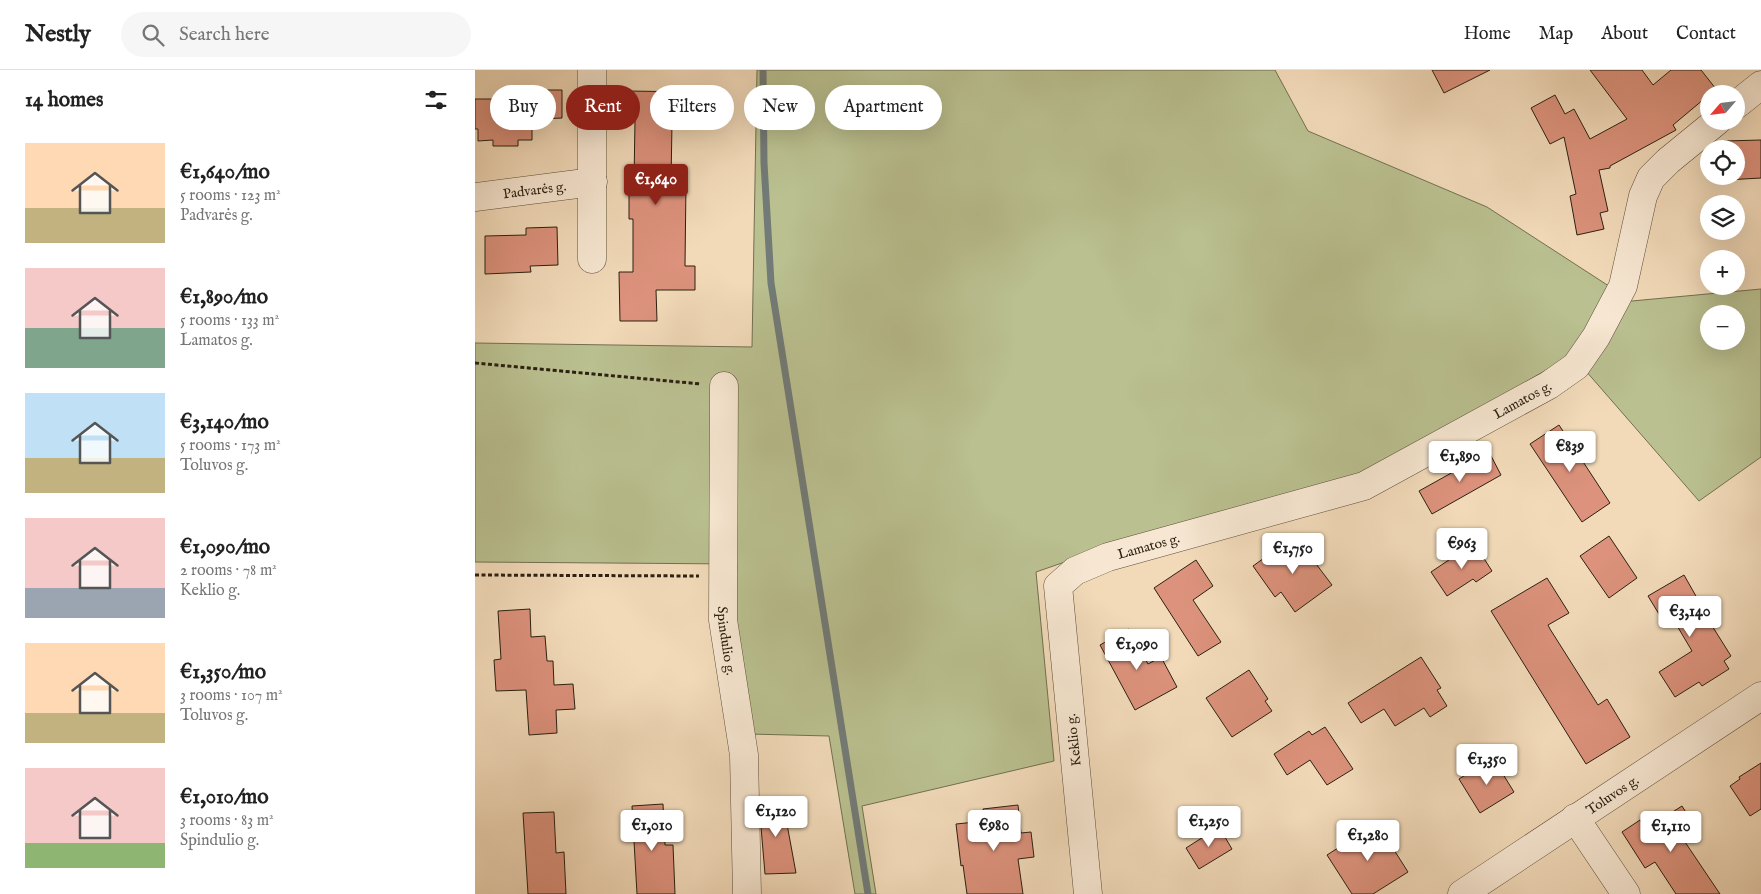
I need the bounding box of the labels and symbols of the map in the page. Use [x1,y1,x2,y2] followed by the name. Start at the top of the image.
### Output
[1700,85,1745,130] north arrow
[615,164,697,206] pin: €1,640
[502,177,567,203] street label: Padvarės g.
[1491,377,1555,424] street label: Lamatos g.
[1540,430,1600,473] pin: €839
[1419,440,1501,483] pin: €1,890
[1432,528,1492,570] pin: €963
[1116,530,1182,564] street label: Lamatos g.
[1252,532,1334,575] pin: €1,750
[1649,596,1731,638] pin: €3,140
[713,606,739,677] street label: Spindulio g.
[1096,628,1178,671] pin: €1,090
[1062,713,1086,767] street label: Keklio g.
[1446,744,1528,786] pin: €1,350
[1583,771,1642,819] street label: Toluvos g.
[735,796,817,838] pin: €1,120
[1168,806,1250,848] pin: €1,250
[611,810,693,852] pin: €1,010
[964,810,1024,852] pin: €980
[1630,810,1712,853] pin: €1,110
[1327,820,1409,862] pin: €1,280

